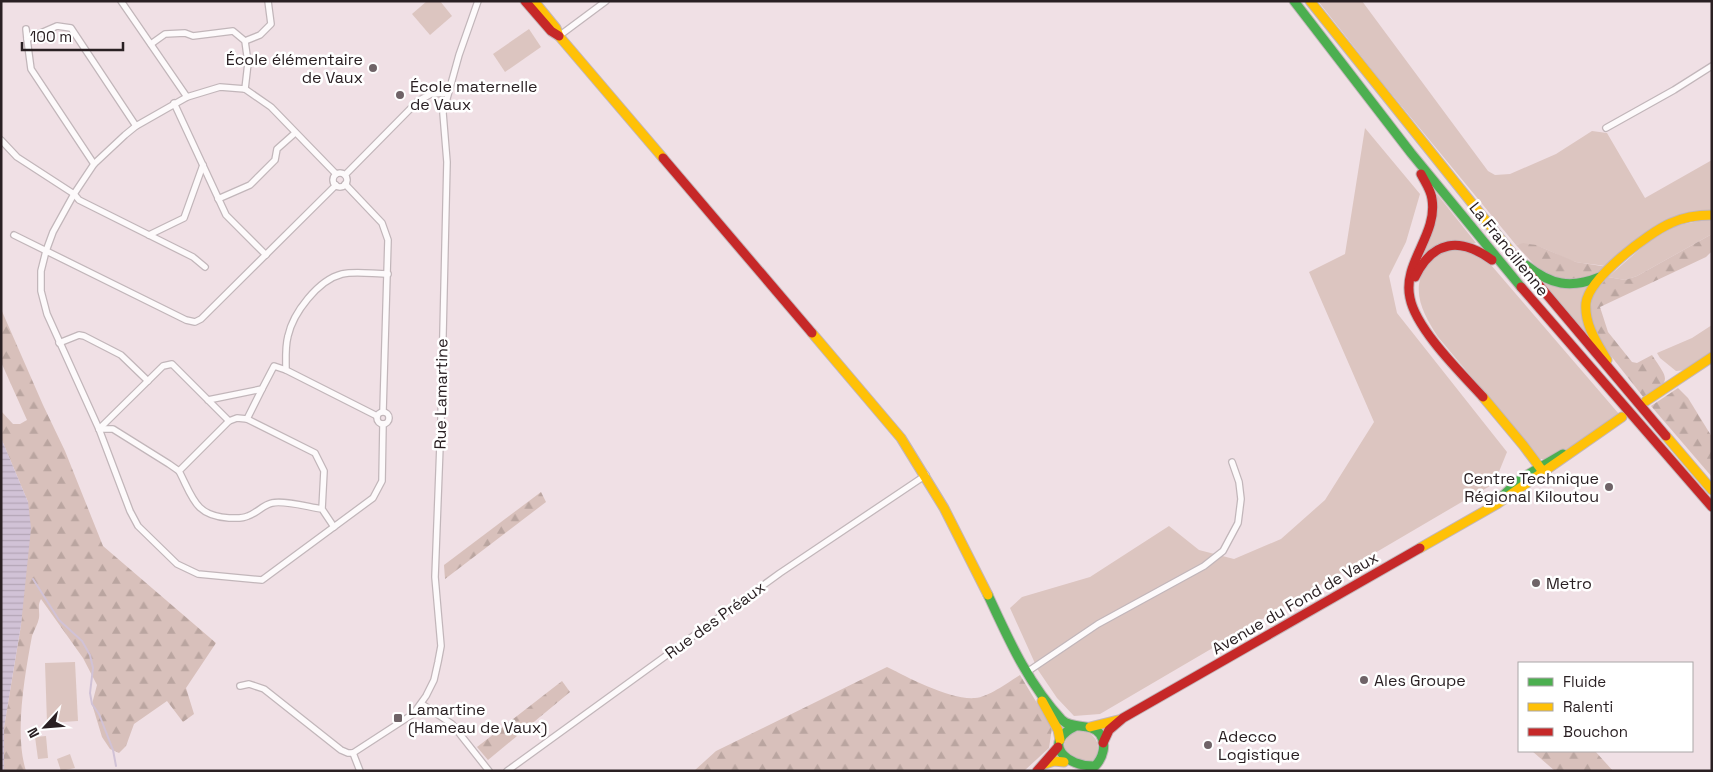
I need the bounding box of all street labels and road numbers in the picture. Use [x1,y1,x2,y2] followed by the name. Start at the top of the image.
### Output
[1465,198,1553,300] street label: La Francilienne
[430,338,452,450] street label: Rue Lamartine
[1208,547,1382,659] street label: Avenue du Fond de Vaux
[661,577,769,663] street label: Rue des Préaux

